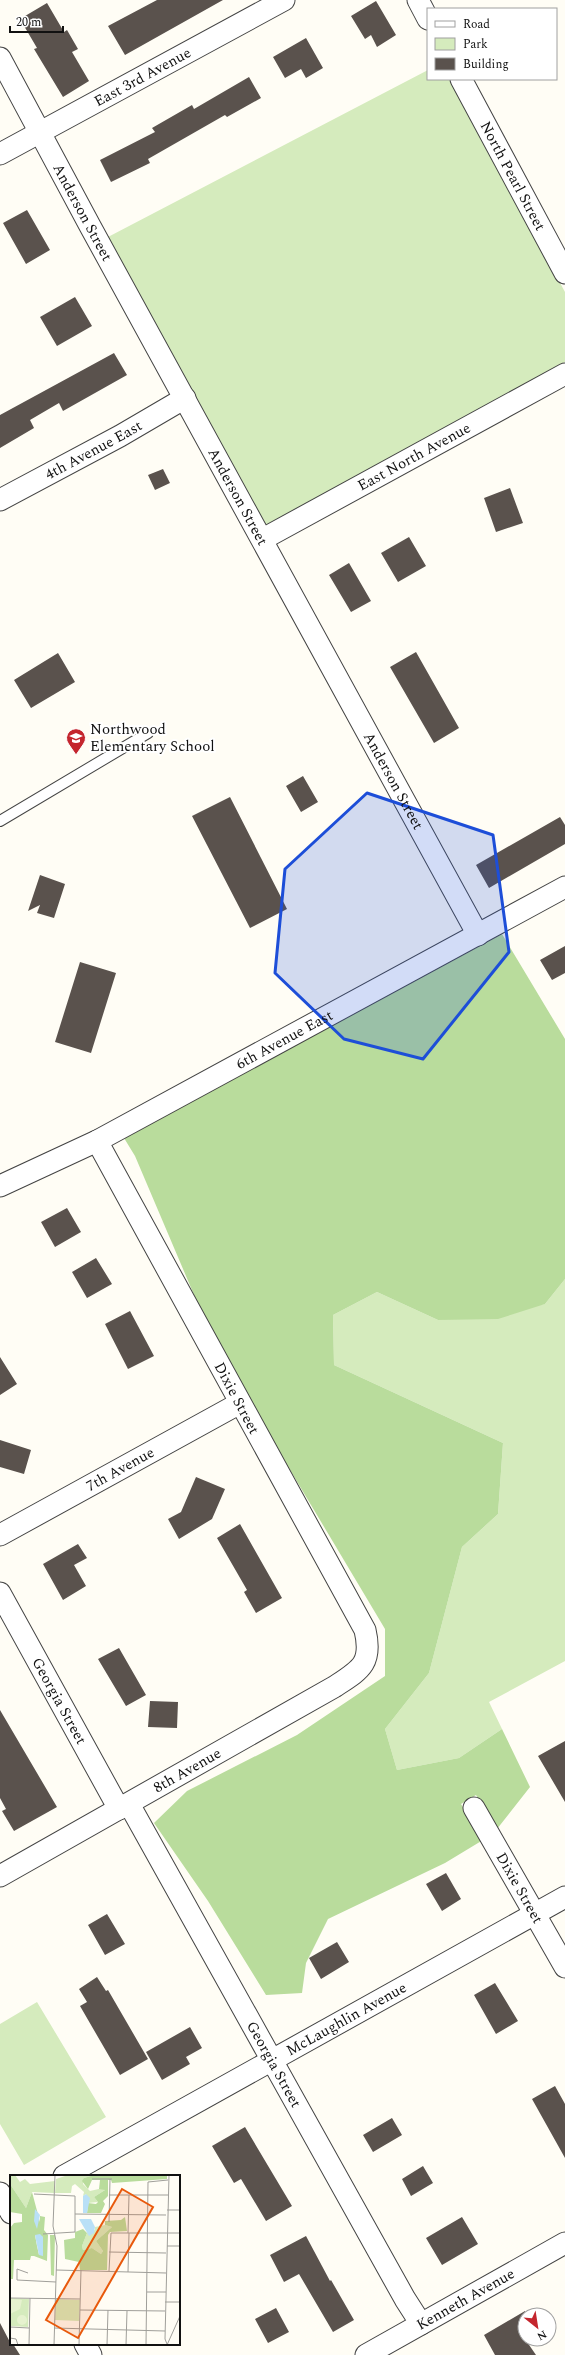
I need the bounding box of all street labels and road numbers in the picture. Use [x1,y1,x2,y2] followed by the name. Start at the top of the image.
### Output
[90,41,195,113] street label: East 3rd Avenue
[474,117,551,235] street label: North Pearl Street
[47,159,118,266] street label: Anderson Street
[41,415,147,486] street label: 4th Avenue East
[353,417,475,497] street label: East North Avenue
[202,444,274,550] street label: Anderson Street
[357,728,429,834] street label: Anderson Street
[232,1004,337,1076] street label: 6th Avenue East
[208,1358,265,1438] street label: Dixie Street
[82,1441,159,1498] street label: 7th Avenue
[26,1653,92,1749] street label: Georgia Street
[149,1742,226,1799] street label: 8th Avenue
[490,1848,549,1928] street label: Dixie Street
[282,1976,411,2062] street label: McLaughlin Avenue
[240,2017,307,2112] street label: Georgia Street
[412,2263,519,2336] street label: Kenneth Avenue

